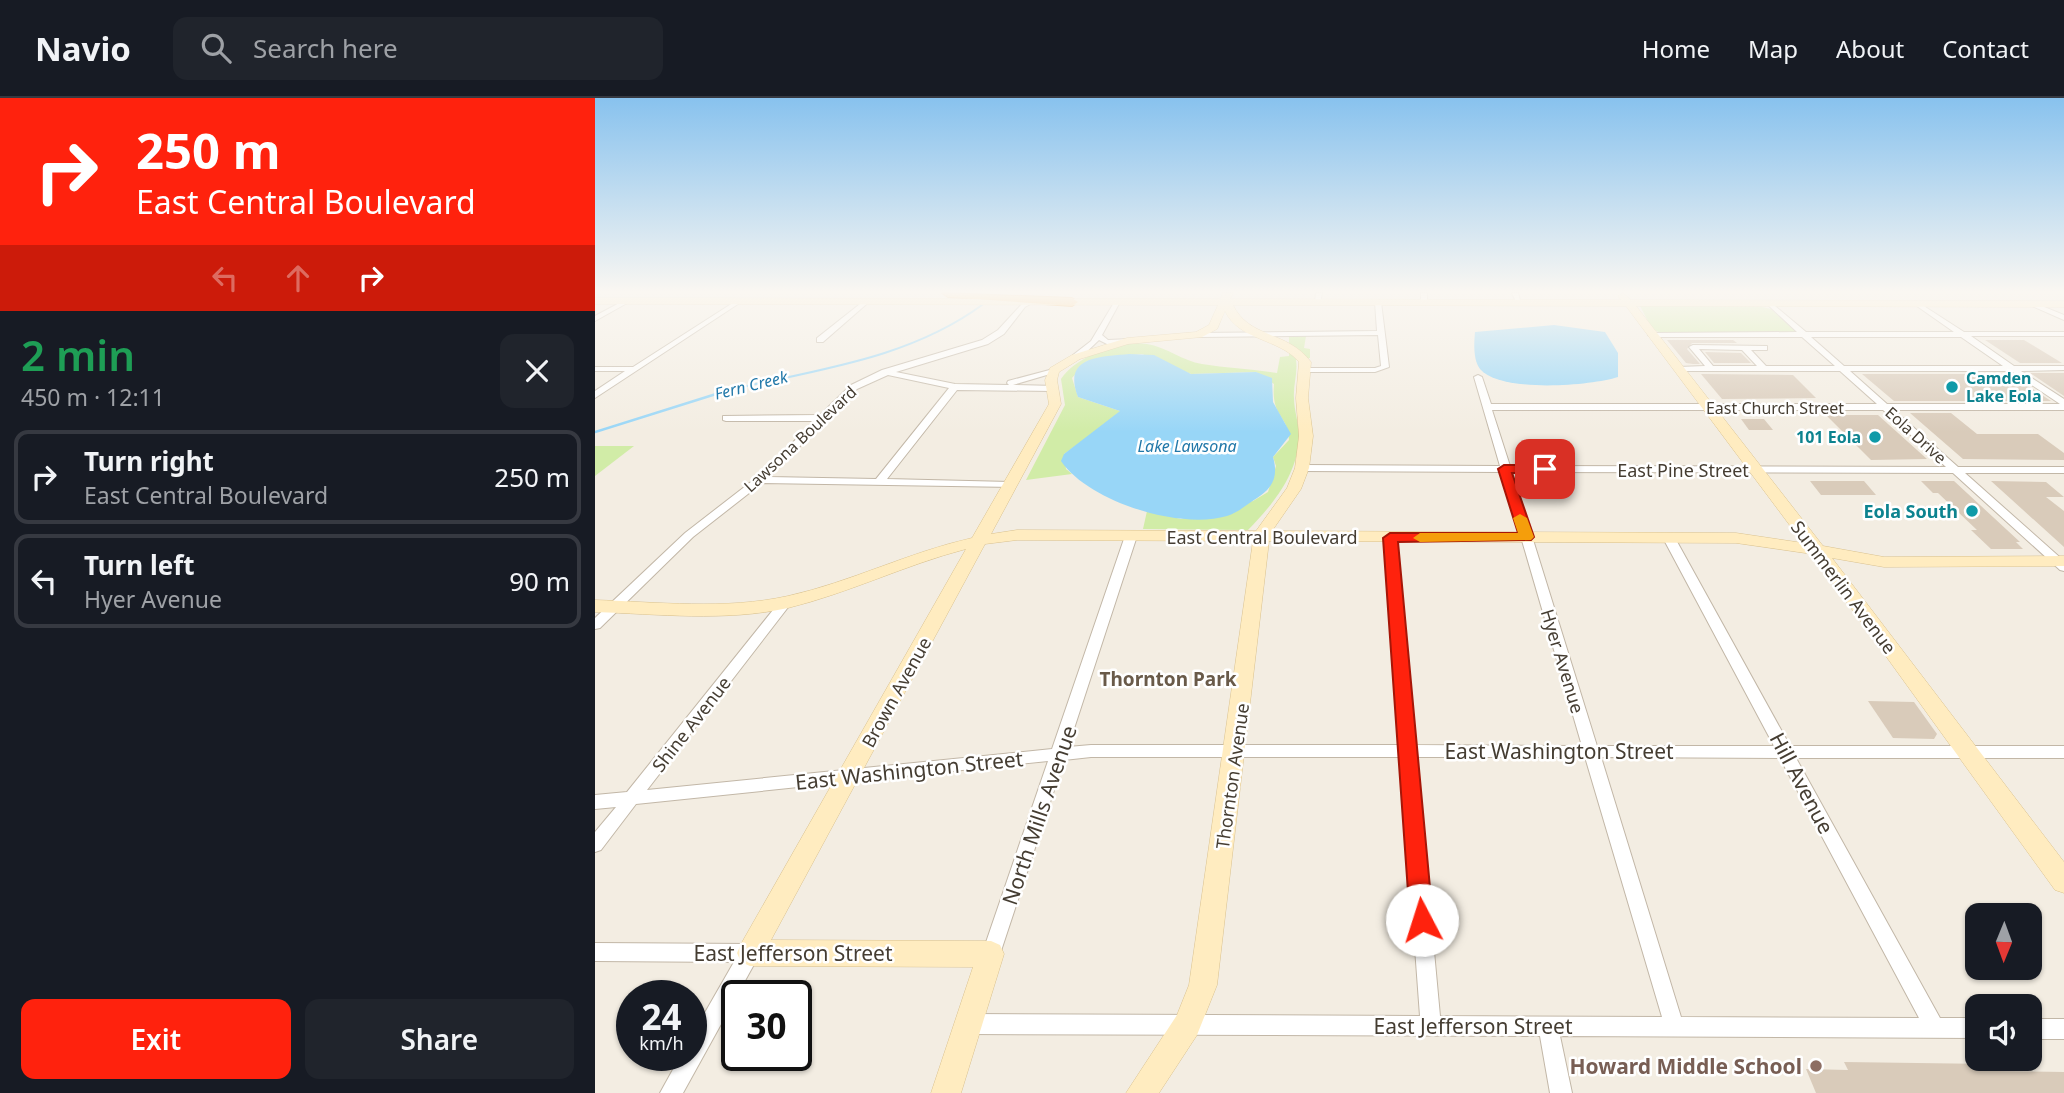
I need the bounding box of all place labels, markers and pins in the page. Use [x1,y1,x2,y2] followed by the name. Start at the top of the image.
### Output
[1966,367,2041,407] place label: Camden Lake Eola
[1944,379,1960,395] marker: Camden Lake Eola
[1796,426,1861,448] place label: 101 Eola
[1867,429,1883,445] marker: 101 Eola
[1515,439,1575,499] pin
[1863,499,1958,523] place label: Eola South
[1964,503,1980,519] marker: Eola South
[1570,1052,1802,1080] place label: Howard Middle School
[1808,1058,1824,1074] marker: Howard Middle School

